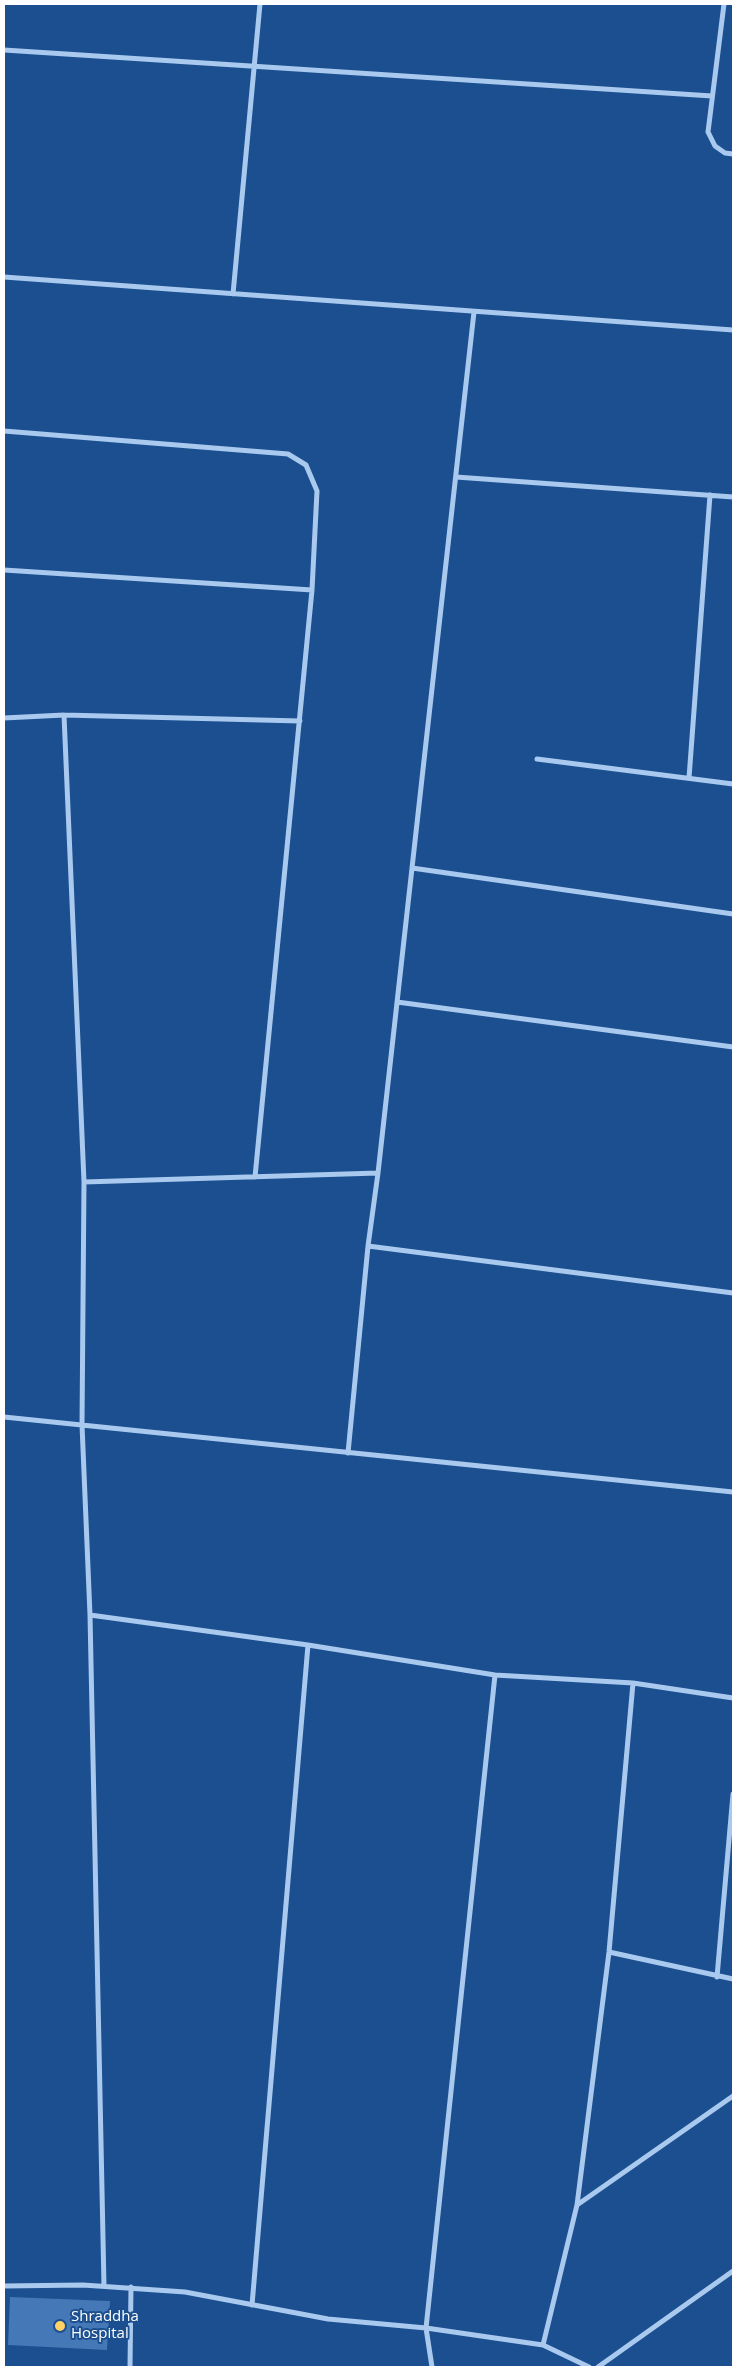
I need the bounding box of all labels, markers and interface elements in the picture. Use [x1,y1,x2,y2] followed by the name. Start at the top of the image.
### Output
[71,2308,139,2343] place label: Shraddha Hospital
[53,2319,67,2333] marker: Shraddha Hospital

